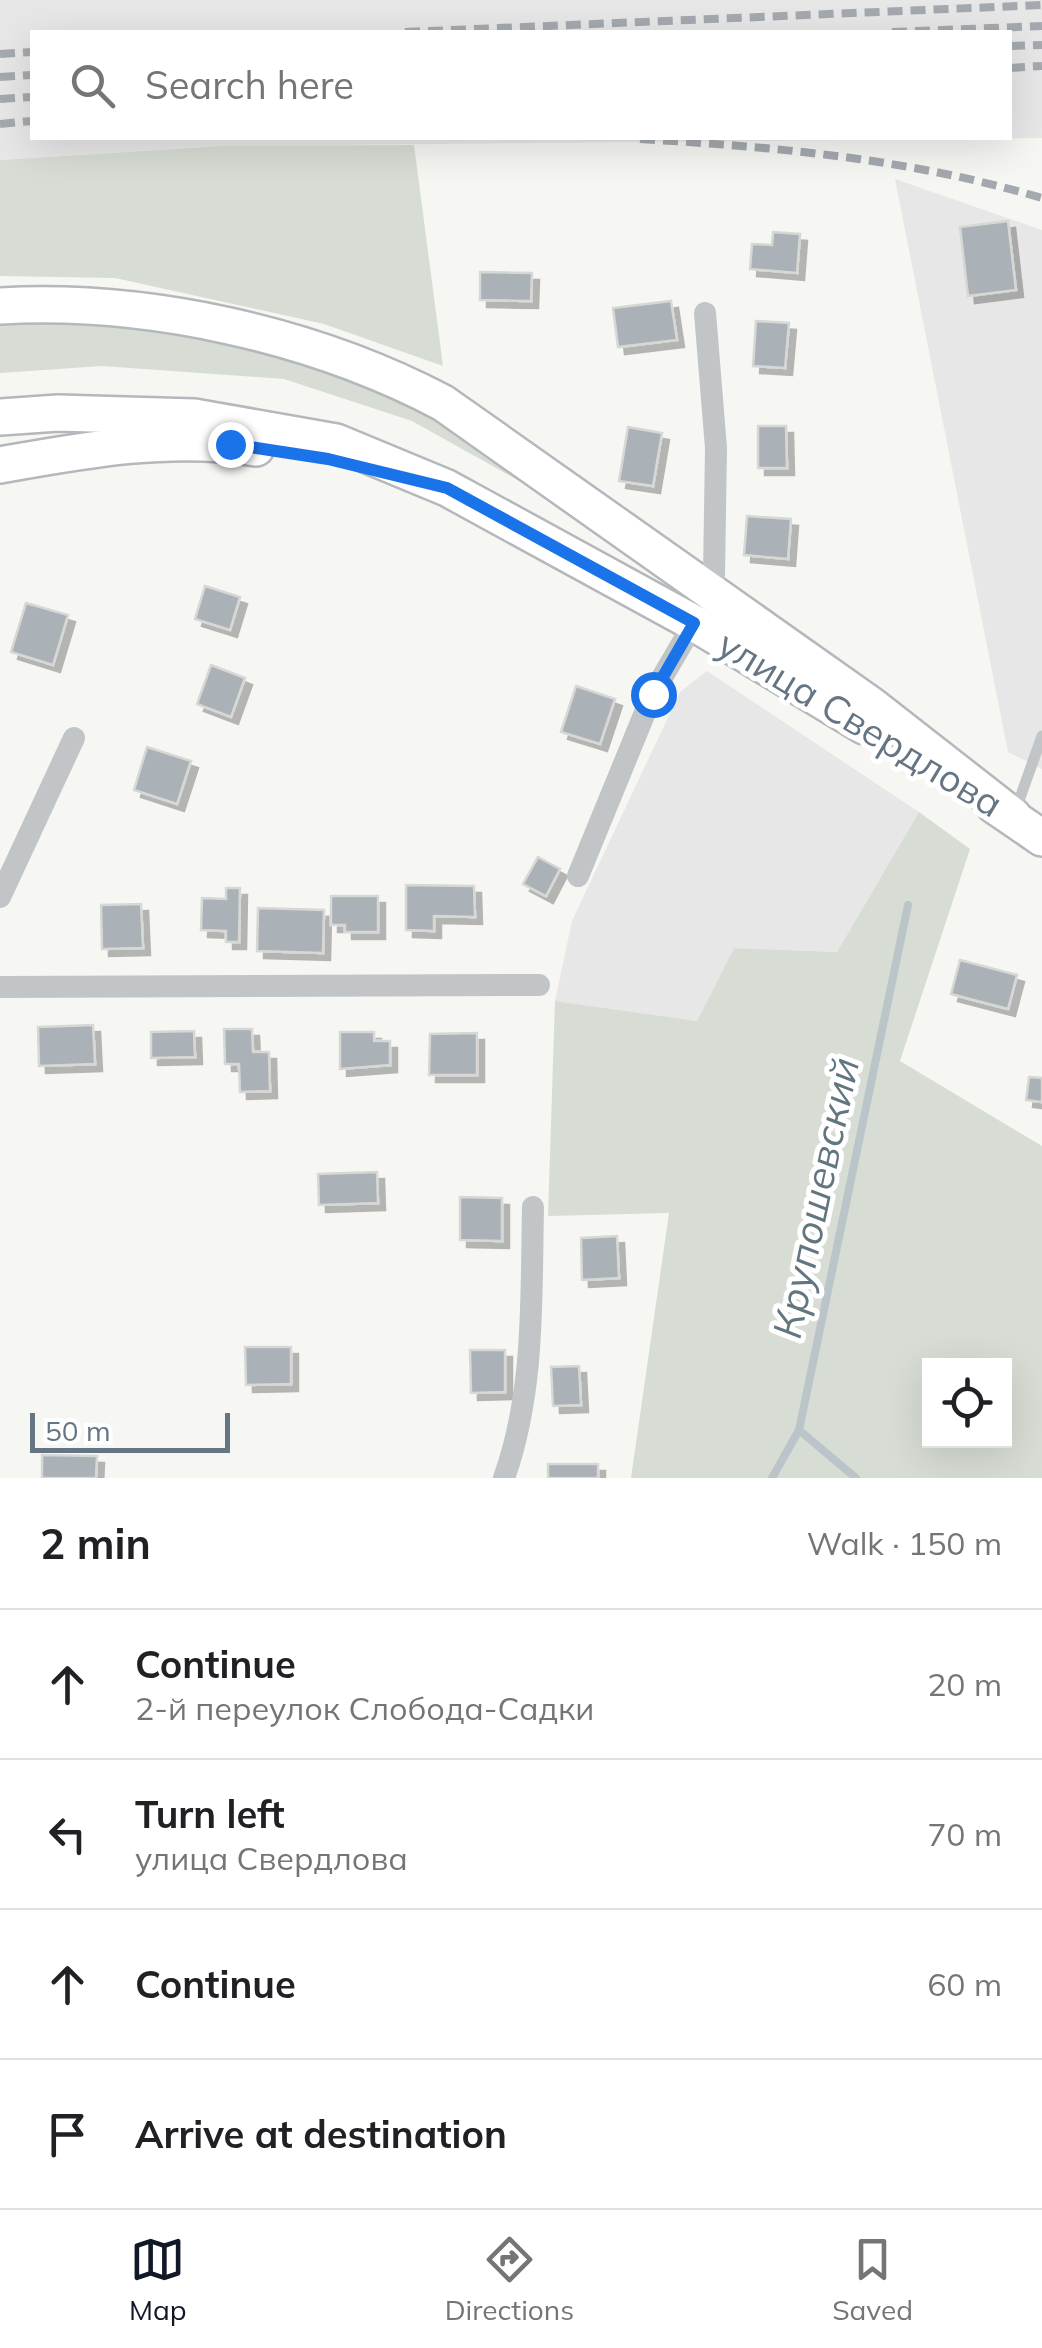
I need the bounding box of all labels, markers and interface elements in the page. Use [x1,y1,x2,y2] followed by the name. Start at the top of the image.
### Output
[30,30,1012,140] search box
[65,58,120,113] icon: search
[145,61,354,109] text: Search here
[208,422,254,468] route end
[709,619,1012,827] street label: улица Свердлова
[631,672,677,718] route start
[761,1053,869,1343] water label: Крупошевский
[922,1358,1012,1448] map controls
[922,1358,1012,1448] button: locate
[30,1408,230,1452] scale bar
[45,1413,111,1448] text: 50 m
[40,1517,151,1570] text: 2 min
[807,1523,1002,1563] text: Walk · 150 m
[135,1640,296,1688] text: Continue
[40,1657,95,1712] icon: ahead
[927,1664,1002,1704] text: 20 m
[135,1688,594,1728] text: 2-й переулок Слобода-Садки
[135,1790,285,1838] text: Turn left
[40,1807,95,1862] icon: left
[927,1814,1002,1854] text: 70 m
[135,1838,408,1878] text: улица Свердлова
[40,1957,95,2012] icon: ahead
[135,1960,296,2008] text: Continue
[927,1964,1002,2004] text: 60 m
[40,2107,95,2162] icon: arrive
[135,2110,507,2158] text: Arrive at destination
[129,2232,187,2327] tab: Map
[445,2232,574,2327] tab: Directions
[832,2232,913,2327] tab: Saved

